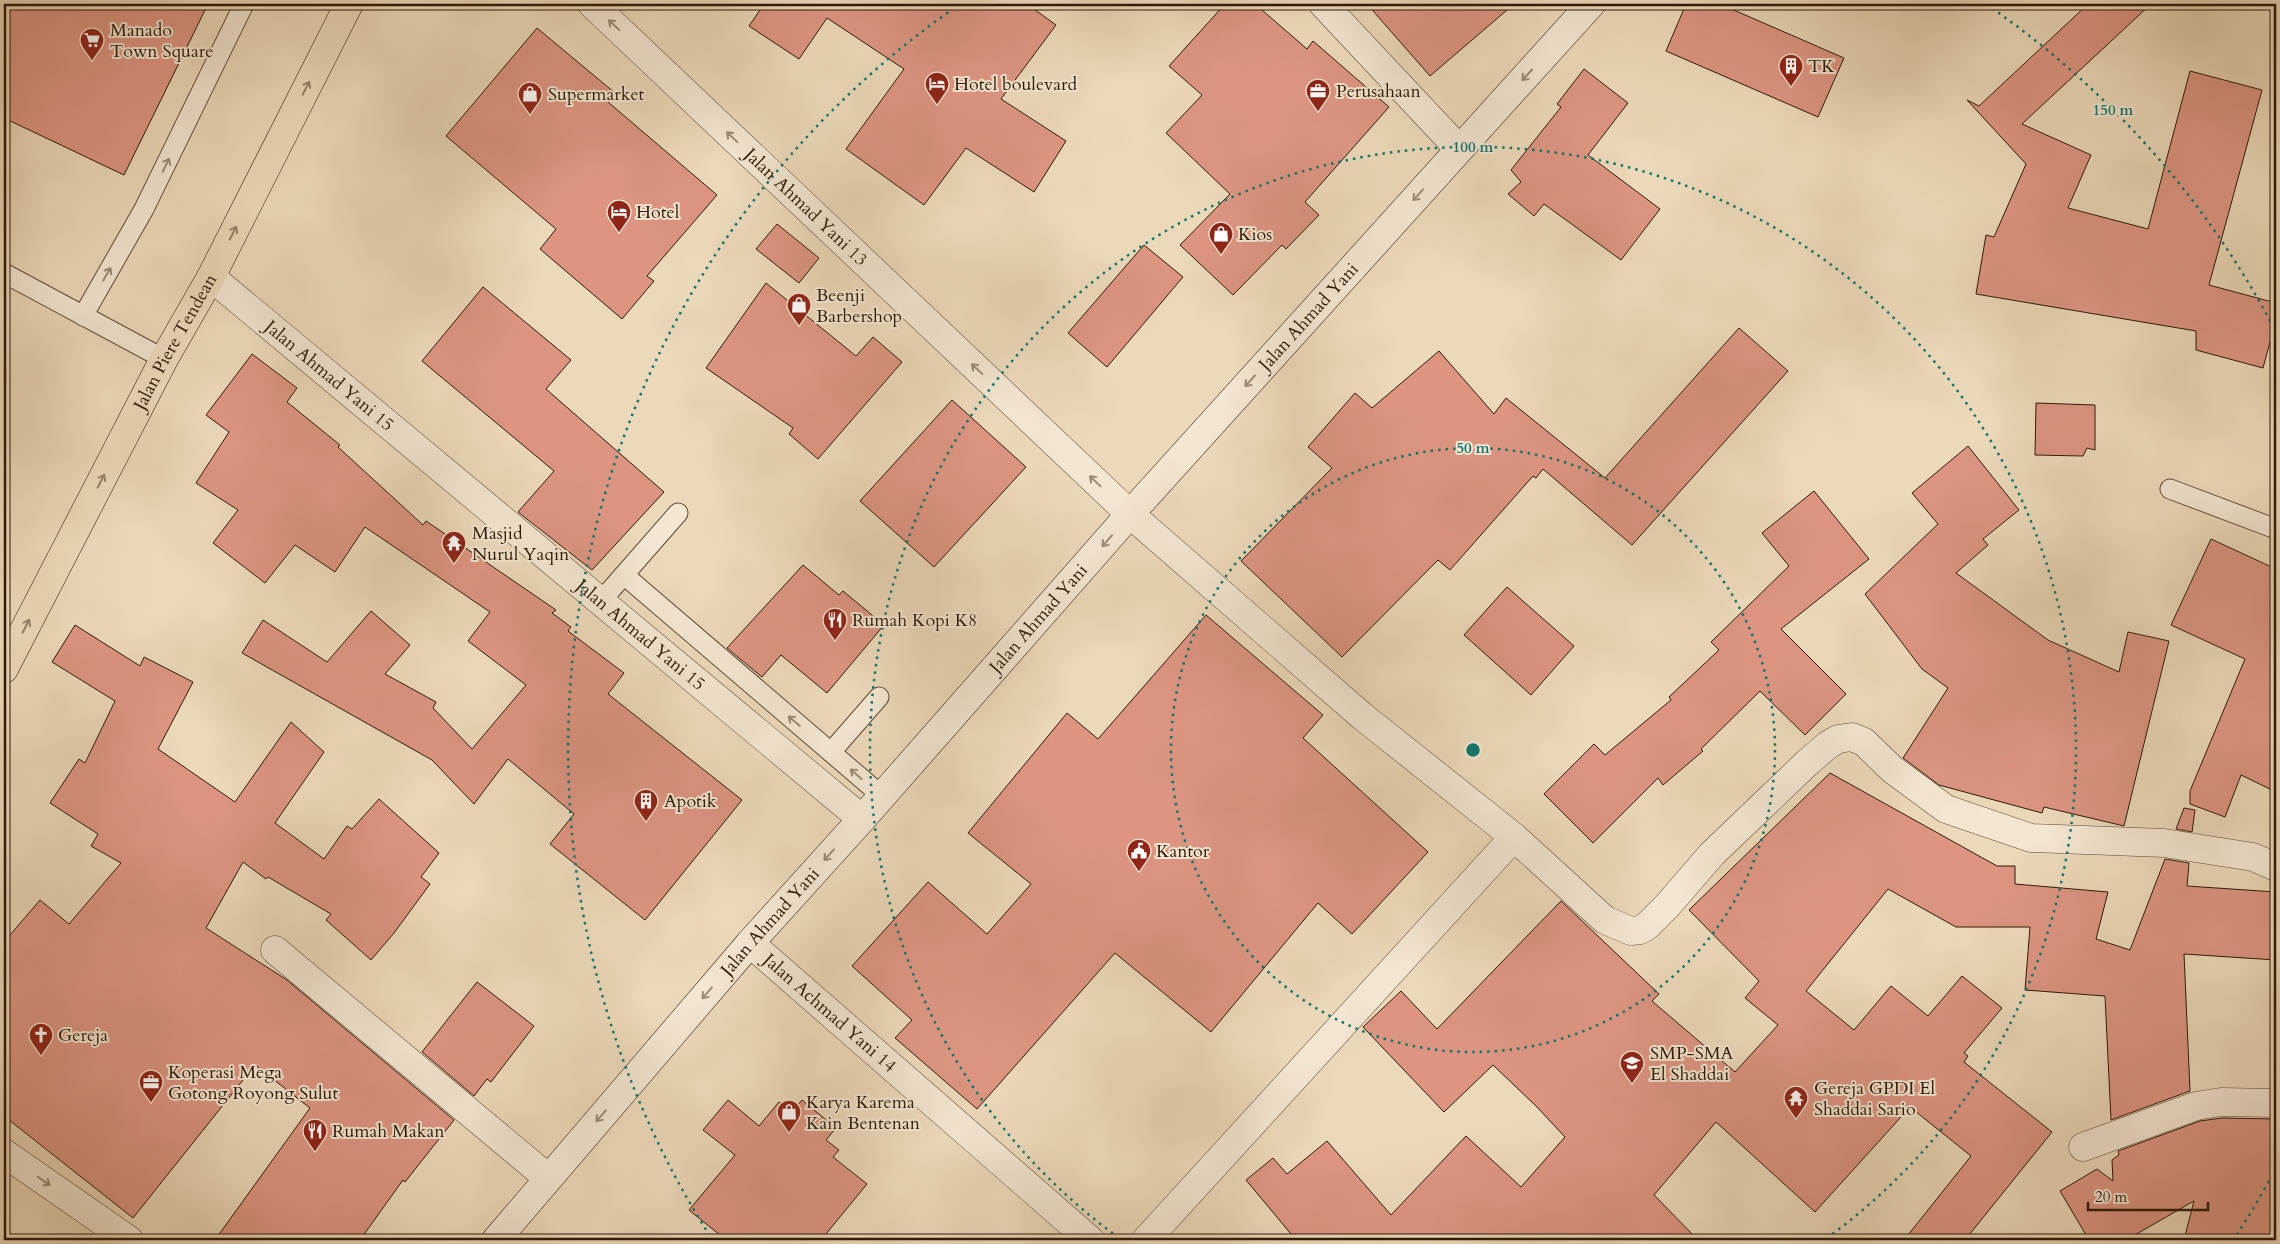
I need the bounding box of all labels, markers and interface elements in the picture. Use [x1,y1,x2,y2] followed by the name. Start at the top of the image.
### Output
[110,18,213,64] place label: Manado Town Square
[608,19,620,31] one-way arrow
[79,27,105,61] supermarket icon: Manado Town Square
[1778,53,1804,87] building icon: TK
[1808,54,1835,79] place label: TK
[1521,69,1533,82] one-way arrow
[924,71,950,105] hotel icon: Hotel boulevard
[954,72,1078,97] place label: Hotel boulevard
[1305,78,1331,112] office icon: Perusahaan
[1336,79,1421,104] place label: Perusahaan
[302,81,311,96] one-way arrow
[517,81,543,115] shop icon: Supermarket
[548,82,645,107] place label: Supermarket
[2093,100,2134,120] text: 150 m
[726,131,738,143] one-way arrow
[1453,137,1494,157] text: 100 m
[737,140,873,272] street label: Jalan Ahmad Yani 13
[161,158,171,173] one-way arrow
[1412,189,1424,202] one-way arrow
[606,199,632,233] hotel icon: Hotel
[636,200,680,225] place label: Hotel
[1208,221,1234,255] shop icon: Kios
[1238,222,1272,247] place label: Kios
[229,226,238,241] one-way arrow
[1251,257,1364,378] street label: Jalan Ahmad Yani
[103,267,113,281] one-way arrow
[126,269,223,417] street label: Jalan Piere Tendean
[816,283,902,329] place label: Beenji Barbershop
[786,292,812,326] shop icon: Beenji Barbershop
[257,312,399,437] street label: Jalan Ahmad Yani 15
[971,363,983,375] one-way arrow
[1245,374,1256,387] one-way arrow
[1456,438,1490,458] text: 50 m
[96,474,106,489] one-way arrow
[1088,475,1101,487] one-way arrow
[472,521,570,567] place label: Masjid Nurul Yaqin
[441,530,467,564] temple icon: Masjid Nurul Yaqin
[1101,534,1113,547] one-way arrow
[981,558,1093,681] street label: Jalan Ahmad Yani
[568,572,711,696] street label: Jalan Ahmad Yani 15
[822,607,848,641] restaurant icon: Rumah Kopi K8
[852,608,977,633] place label: Rumah Kopi K8
[21,618,31,633] one-way arrow
[787,715,800,726] one-way arrow
[1464,741,1482,759] centre of rings
[850,768,863,780] one-way arrow
[633,788,659,822] building icon: Apotik
[664,789,717,814] place label: Apotik
[1126,838,1152,872] public building icon: Kantor
[1156,839,1210,864] place label: Kantor
[824,848,835,861] one-way arrow
[713,862,825,984] street label: Jalan Ahmad Yani
[756,946,902,1078] street label: Jalan Achmad Yani 14
[702,986,713,999] one-way arrow
[28,1022,54,1056] church icon: Gereja
[58,1023,108,1048] place label: Gereja
[1650,1041,1734,1087] place label: SMP-SMA El Shaddai
[1619,1050,1645,1084] school or university icon: SMP-SMA El Shaddai
[168,1060,338,1106] place label: Koperasi Mega Gotong Royong Sulut
[138,1069,164,1103] office icon: Koperasi Mega Gotong Royong Sulut
[1814,1076,1935,1122] place label: Gereja GPDI El Shaddai Sario
[1783,1085,1809,1119] temple icon: Gereja GPDI El Shaddai Sario
[806,1090,921,1136] place label: Karya Karema Kain Bentenan
[776,1099,802,1133] shop icon: Karya Karema Kain Bentenan
[595,1110,607,1123] one-way arrow
[302,1118,328,1152] restaurant icon: Rumah Makan
[332,1119,445,1144] place label: Rumah Makan
[37,1176,51,1186] one-way arrow
[2088,1179,2208,1211] scale bar
[2095,1187,2127,1207] text: 20 m

